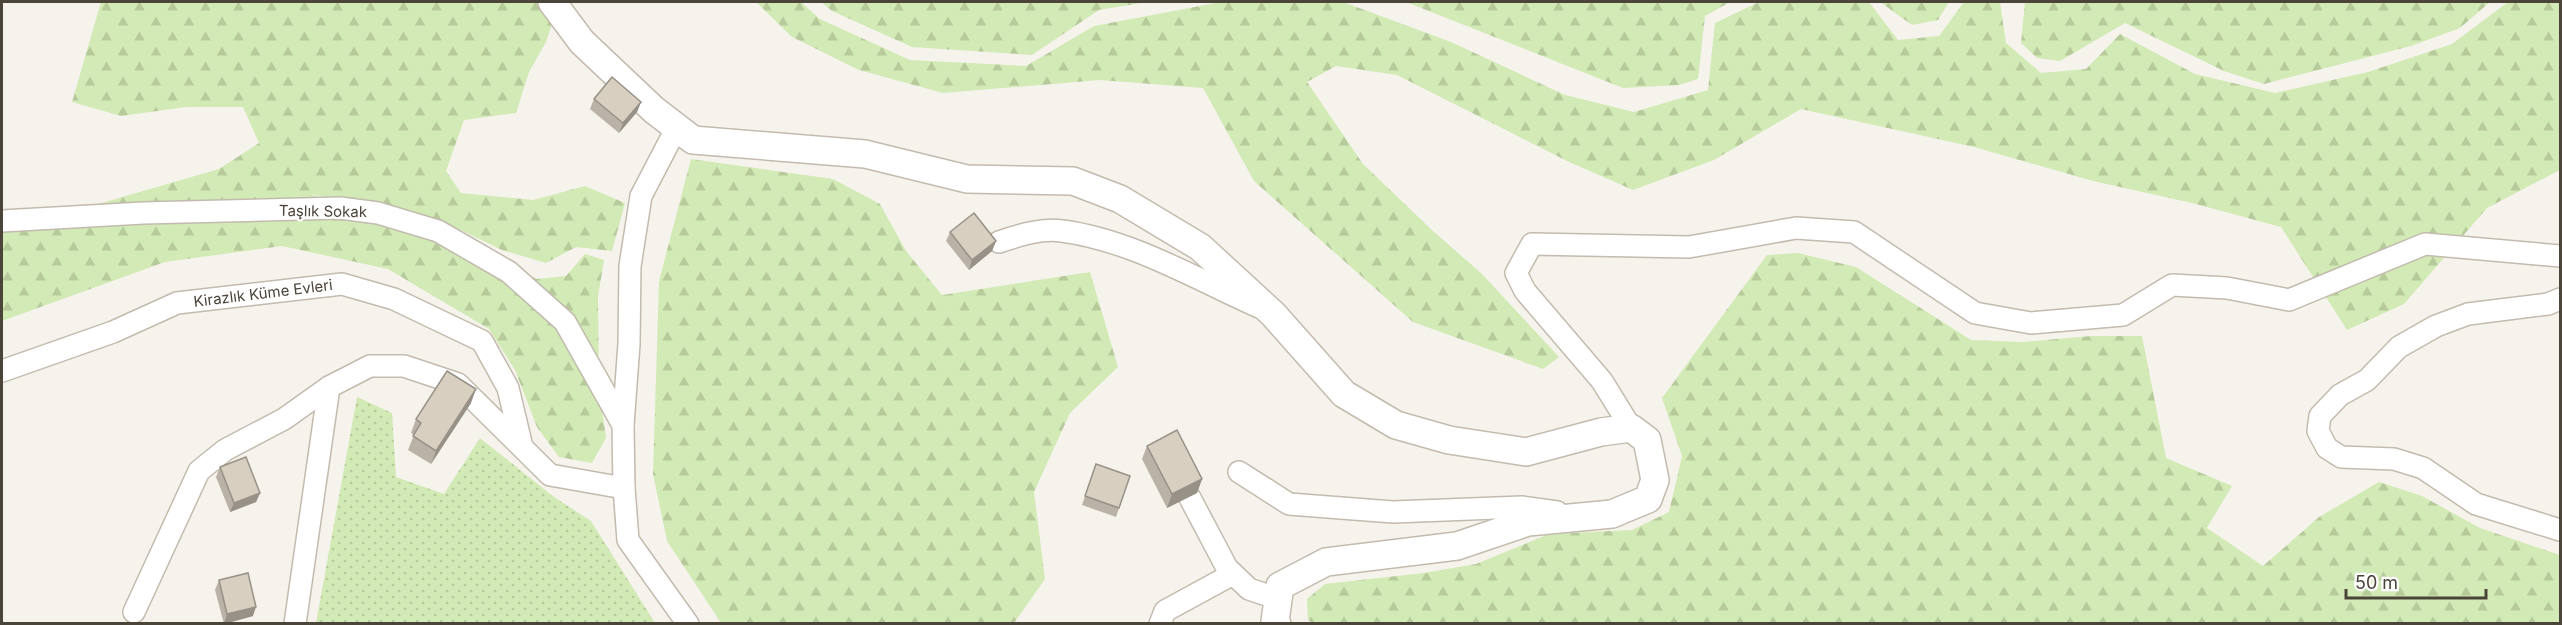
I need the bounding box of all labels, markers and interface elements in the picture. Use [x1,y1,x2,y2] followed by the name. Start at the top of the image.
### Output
[279,201,368,221] street label: Taşlık Sokak
[192,275,334,311] street label: Kirazlık Küme Evleri
[2346,562,2486,600] scale bar
[2355,572,2398,593] text: 50 m

